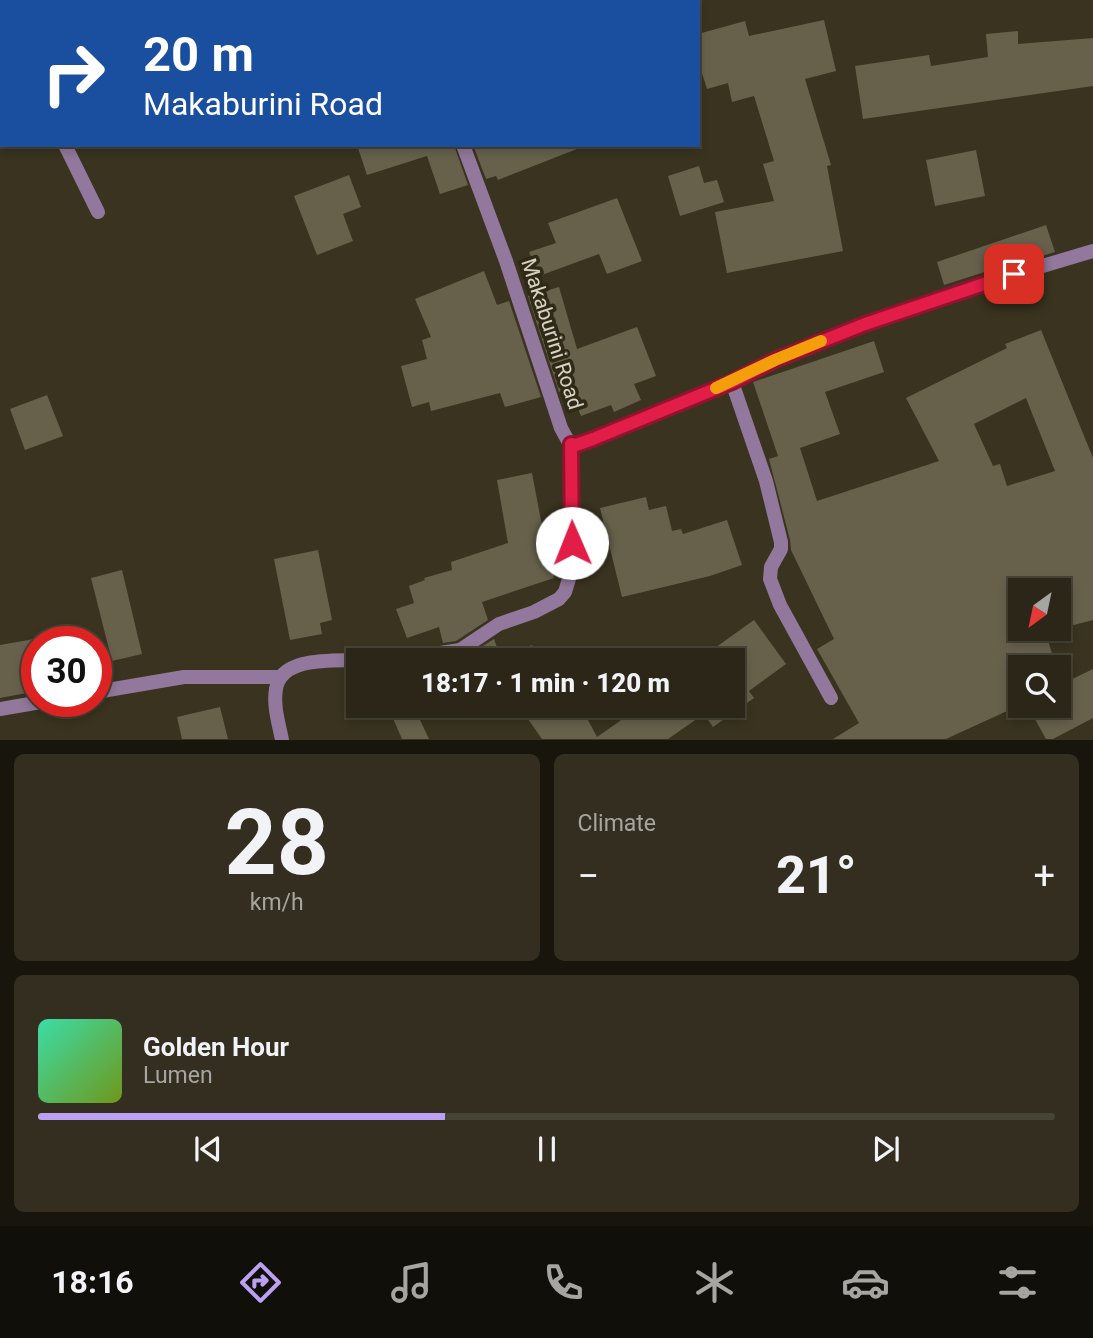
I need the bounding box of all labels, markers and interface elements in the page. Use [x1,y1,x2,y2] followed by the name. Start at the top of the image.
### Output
[143,26,254,83] text: 20 m
[28,28,119,119] icon: right
[143,85,383,123] text: Makaburini Road
[984,244,1044,304] pin
[516,255,588,413] street label: Makaburini Road
[995,255,1033,293] icon: arrive
[535,506,609,580] position arrow
[1008,578,1071,640] north arrow
[1008,578,1071,718] map controls
[21,626,112,717] speed limit sign: 30
[1008,655,1071,718] button: search
[421,668,670,698] text: 18:17 · 1 min · 120 m
[225,790,329,896] text: 28
[578,810,656,837] text: Climate
[776,845,857,906] text: 21°
[578,854,599,898] text: −
[1033,854,1055,898] text: +
[250,889,304,916] text: km/h
[143,1032,289,1062] text: Golden Hour
[143,1062,213,1089] text: Lumen
[189,1130,227,1168] icon: previous
[528,1130,566,1168] icon: pause
[867,1130,905,1168] icon: next
[236,1258,285,1307] icon: directions
[387,1258,436,1307] icon: music
[539,1258,588,1307] icon: phone
[690,1258,739,1307] icon: climate
[841,1258,890,1307] icon: car
[993,1258,1042,1307] icon: filters
[51,1263,134,1301] text: 18:16

